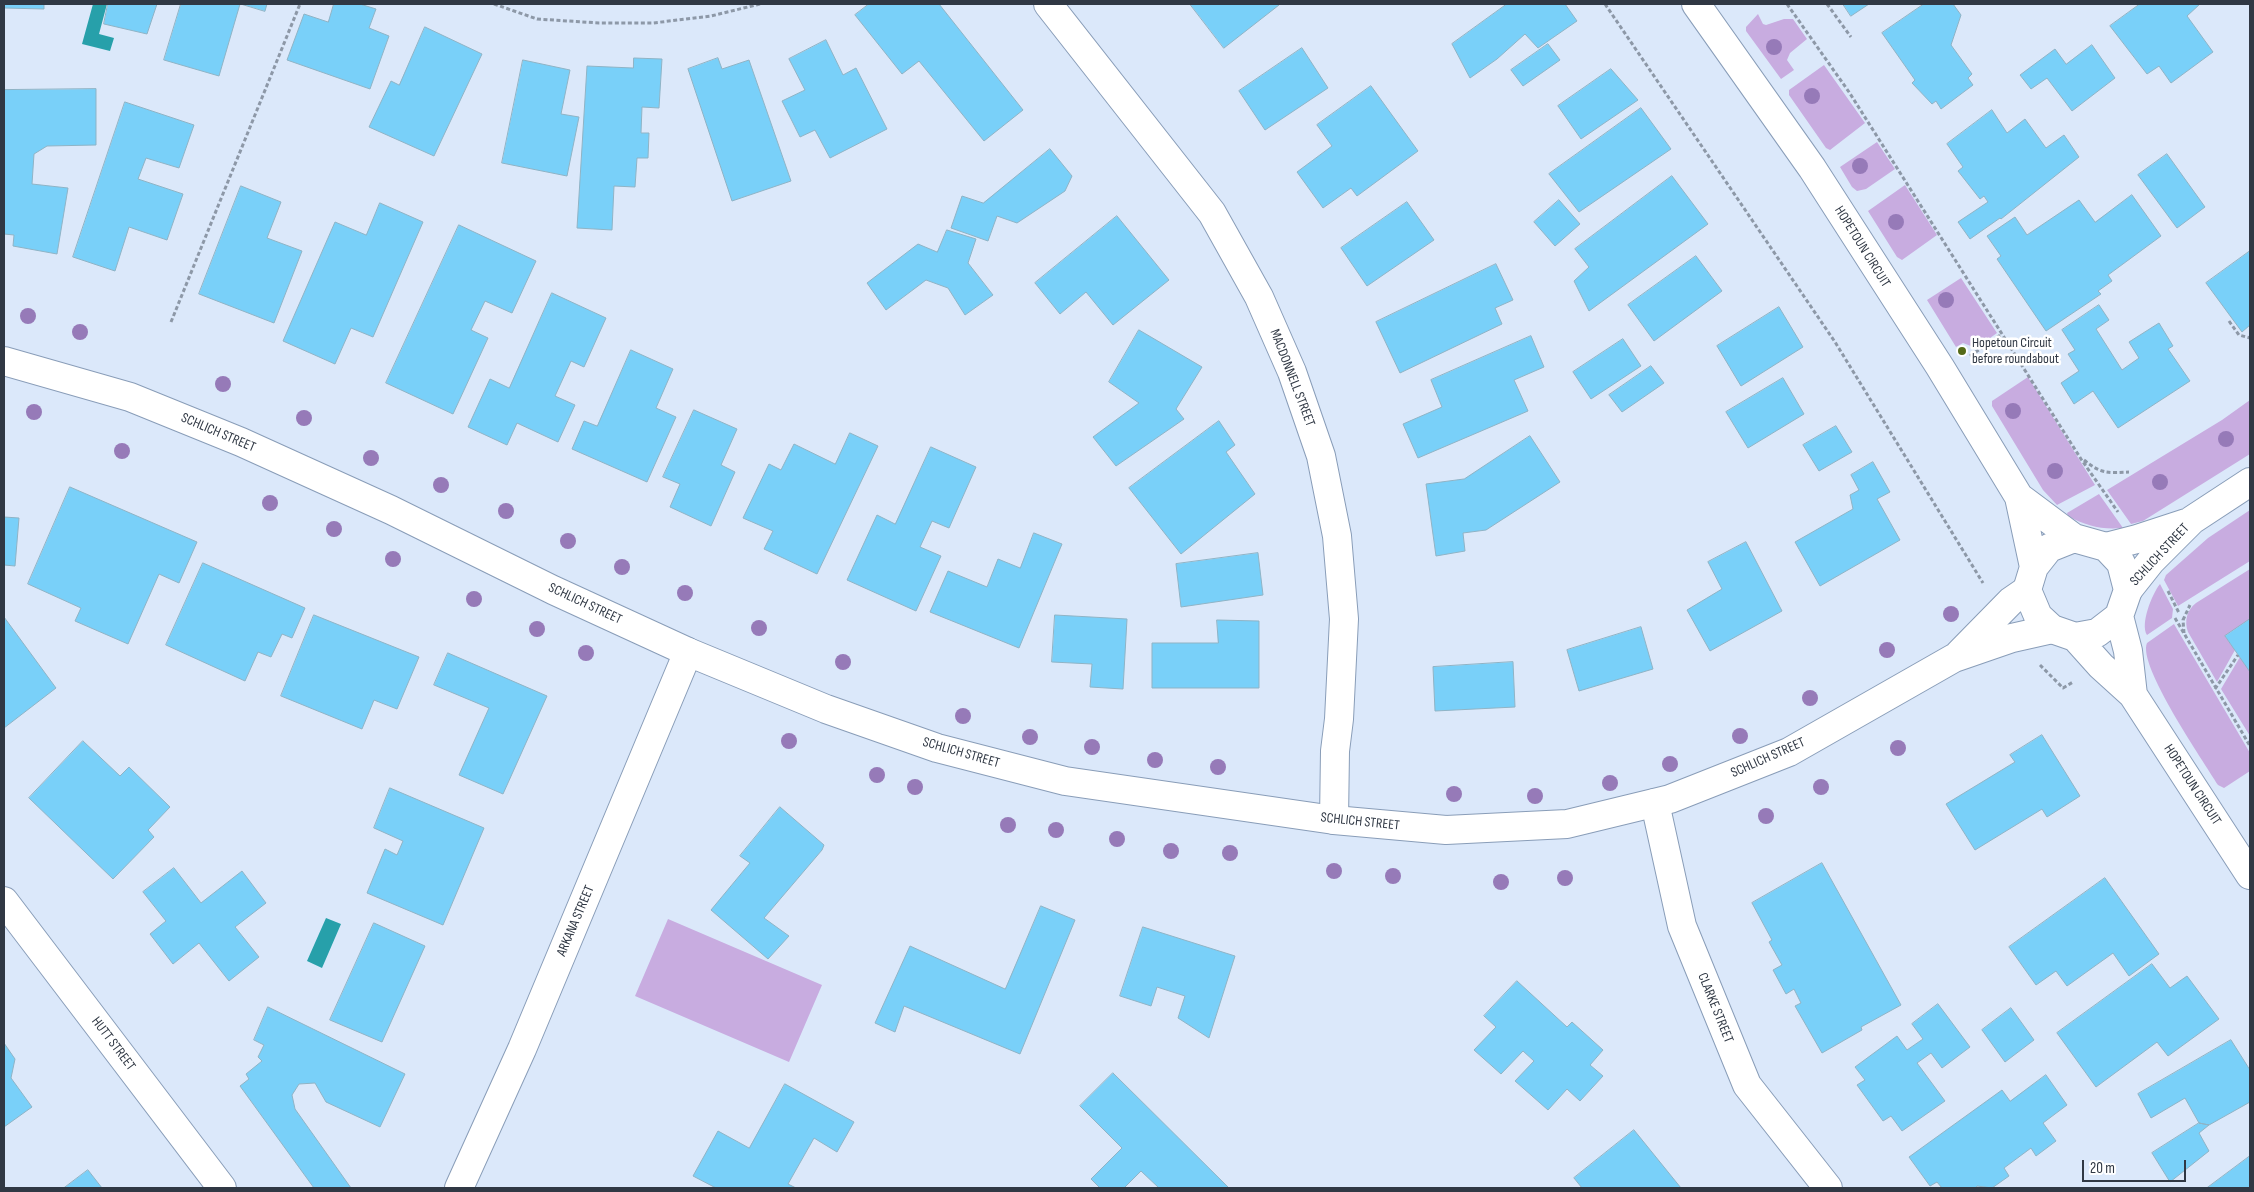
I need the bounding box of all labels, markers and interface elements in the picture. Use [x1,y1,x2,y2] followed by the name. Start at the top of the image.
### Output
[1830,203,1894,291] street label: HOPETOUN CIRCUIT
[1266,327,1318,429] street label: MACDONNELL STREET
[1972,335,2059,368] place label: Hopetoun Circuit before roundabout
[1956,345,1968,357] marker: Hopetoun Circuit before roundabout
[178,410,258,456] street label: SCHLICH STREET
[2127,520,2193,590] street label: SCHLICH STREET
[546,580,624,628] street label: SCHLICH STREET
[921,734,1001,772] street label: SCHLICH STREET
[1728,734,1808,782] street label: SCHLICH STREET
[2160,742,2224,828] street label: HOPETOUN CIRCUIT
[1320,810,1400,834] street label: SCHLICH STREET
[554,883,598,959] street label: ARKANA STREET
[1693,971,1737,1045] street label: CLARKE STREET
[87,1014,139,1074] street label: HUTT STREET
[2084,1150,2188,1182] scale bar
[2090,1159,2115,1178] text: 20 m

